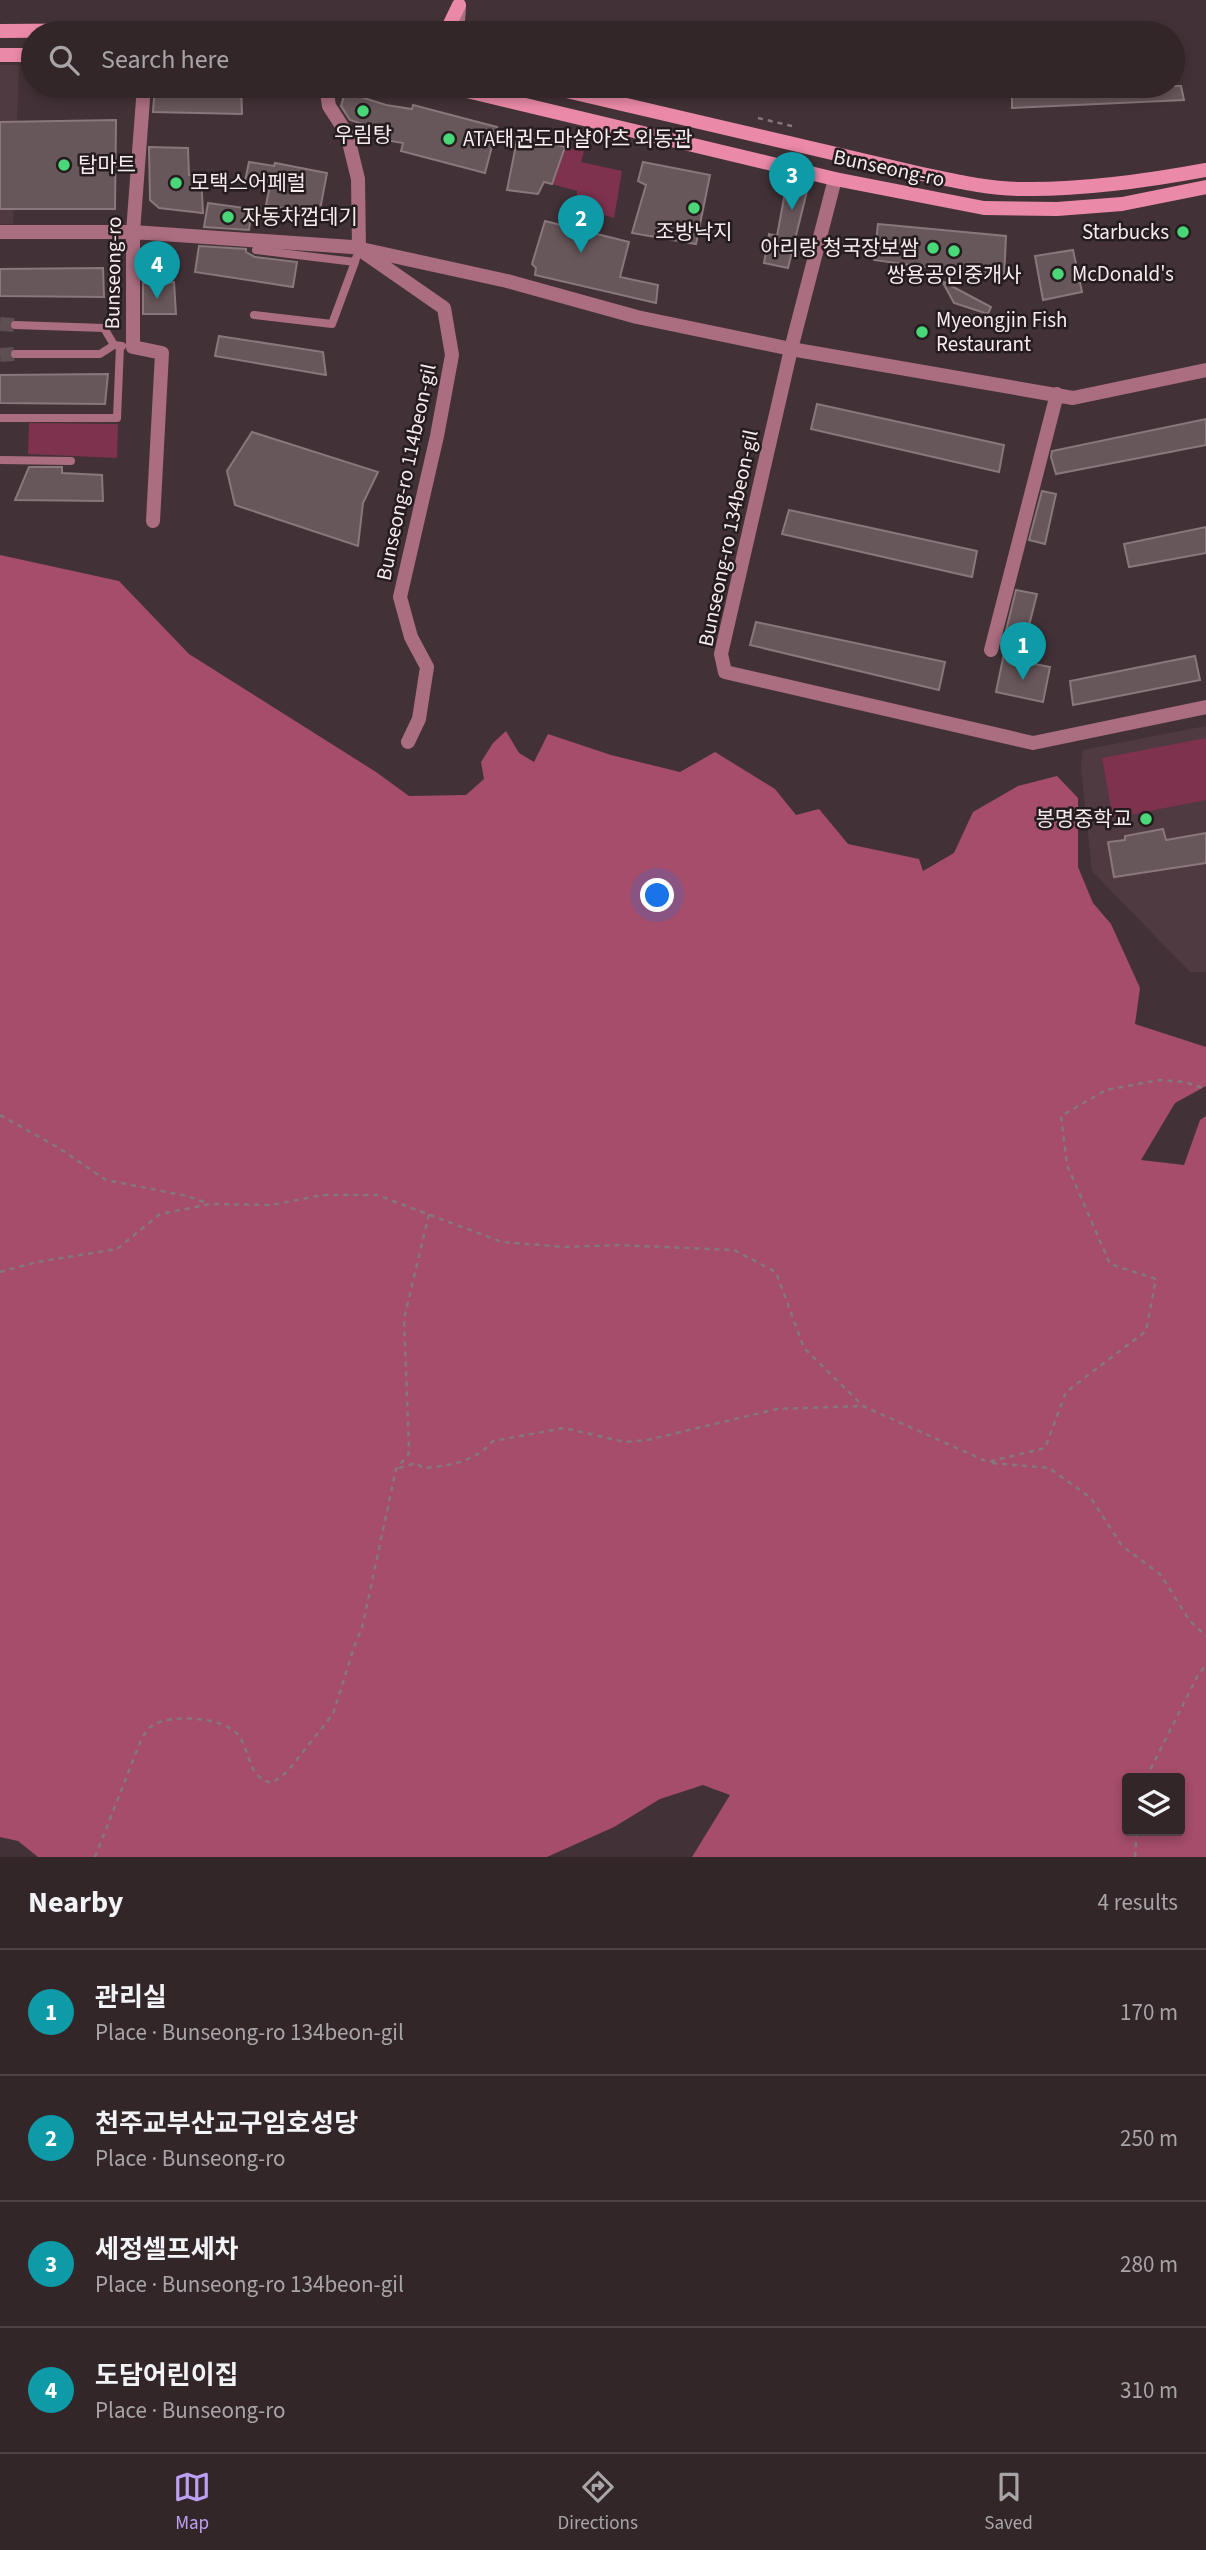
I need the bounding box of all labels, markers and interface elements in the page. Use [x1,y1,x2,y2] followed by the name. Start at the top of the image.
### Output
[21,21,1185,98] search box
[45,41,83,79] icon: search
[101,41,229,78] text: Search here
[355,103,371,119] marker: 우림탕
[334,120,392,150] place label: 우림탕
[463,124,692,154] place label: ATA태권도마샬아츠 외동관
[441,131,457,147] marker: ATA태권도마샬아츠 외동관
[831,142,947,194] street label: Bunseong-ro
[78,150,136,180] place label: 탑마트
[769,152,815,210] pin: 3
[56,157,72,173] marker: 탑마트
[190,168,306,198] place label: 모택스어페럴
[168,175,184,191] marker: 모택스어페럴
[558,195,604,253] pin: 2
[686,200,702,216] marker: 조방낙지
[242,202,358,232] place label: 자동차껍데기
[220,209,236,225] marker: 자동차껍데기
[97,216,129,330] street label: Bunseong-ro
[655,217,733,247] place label: 조방낙지
[1082,217,1169,247] place label: Starbucks
[1175,224,1191,240] marker: Starbucks
[760,233,919,263] place label: 아리랑 청국장보쌈
[925,240,941,256] marker: 아리랑 청국장보쌈
[134,241,180,299] pin: 4
[946,243,962,259] marker: 쌍용공인중개사
[1072,259,1174,289] place label: McDonald's
[886,260,1022,290] place label: 쌍용공인중개사
[1050,266,1066,282] marker: McDonald's
[936,305,1067,359] place label: Myeongjin Fish Restaurant
[914,324,930,340] marker: Myeongjin Fish Restaurant
[368,361,444,583] street label: Bunseong-ro 114beon-gil
[690,427,766,649] street label: Bunseong-ro 134beon-gil
[1000,622,1046,680] pin: 1
[1035,804,1132,834] place label: 봉명중학교
[1138,811,1154,827] marker: 봉명중학교
[640,878,674,912] your location
[1122,1773,1185,1836] map controls
[1122,1773,1185,1836] button: layers
[28,1881,123,1924] text: Nearby
[1098,1886,1178,1919] text: 4 results
[95,1979,167,2016] text: 관리실
[45,1996,57,2029] text: 1
[1120,1996,1178,2029] text: 170 m
[95,2016,404,2049] text: Place · Bunseong-ro 134beon-gil
[95,2105,358,2142] text: 천주교부산교구임호성당
[45,2122,57,2155] text: 2
[1120,2122,1178,2155] text: 250 m
[95,2142,285,2175] text: Place · Bunseong-ro
[95,2231,239,2268] text: 세정셀프세차
[45,2248,57,2281] text: 3
[1120,2248,1178,2281] text: 280 m
[95,2268,404,2301] text: Place · Bunseong-ro 134beon-gil
[95,2357,239,2394] text: 도담어린이집
[45,2374,57,2407] text: 4
[1120,2374,1178,2407] text: 310 m
[95,2394,285,2427] text: Place · Bunseong-ro
[173,2468,211,2537] tab: Map
[558,2468,638,2537] tab: Directions
[984,2468,1033,2537] tab: Saved

